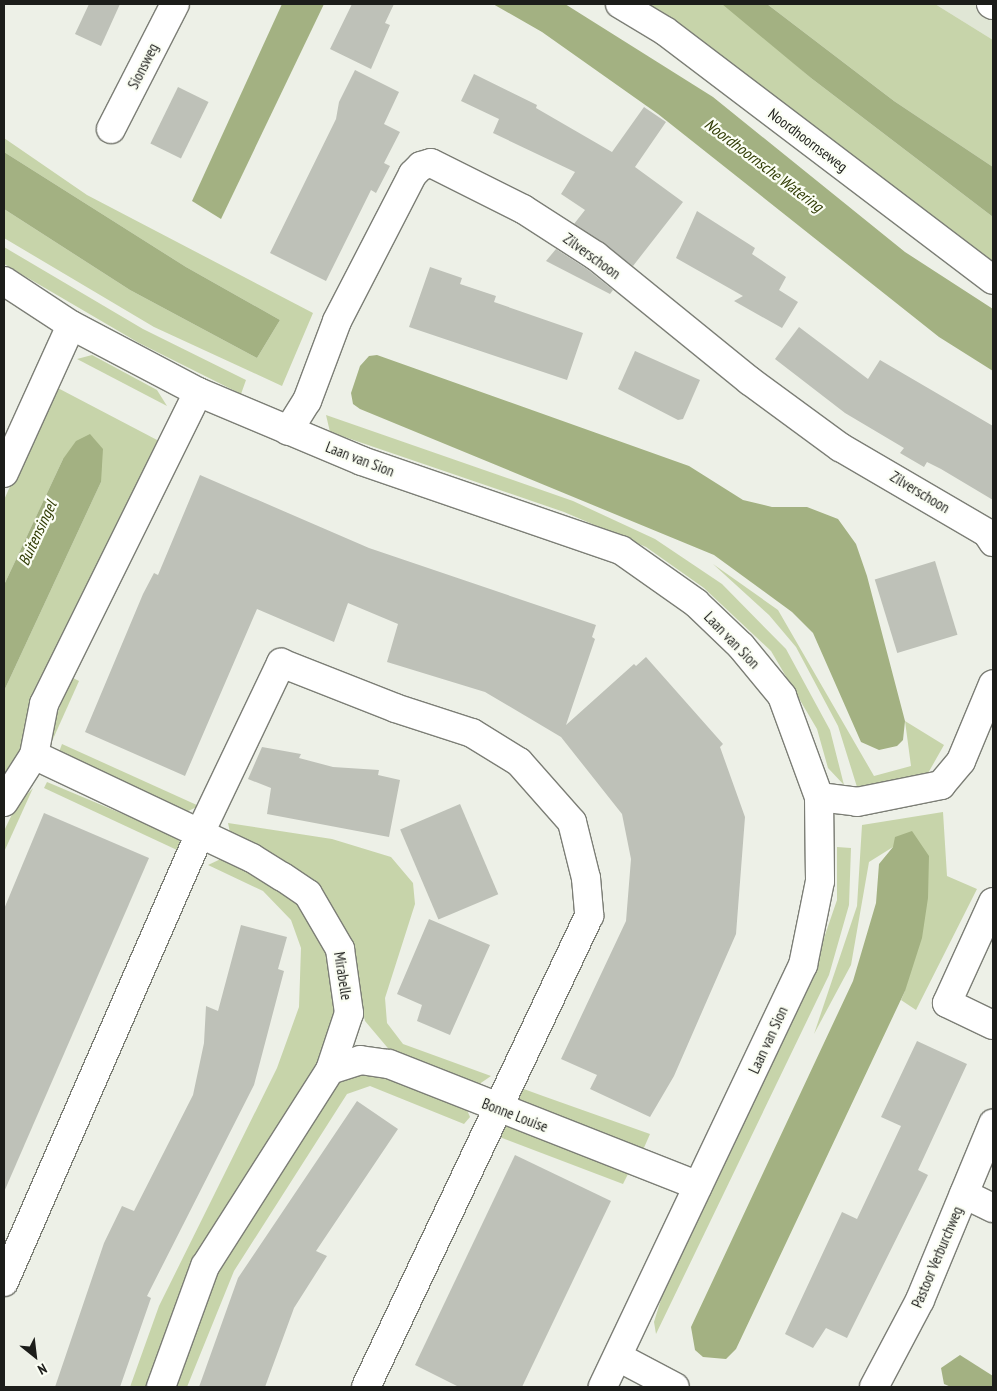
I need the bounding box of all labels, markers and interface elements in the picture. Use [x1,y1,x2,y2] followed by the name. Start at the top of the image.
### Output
[124,40,162,92] street label: Sionsweg
[765,104,851,176] street label: Noordhoornseweg
[701,114,827,216] water label: Noordhoornsche Watering
[560,229,624,283] street label: Zilverschoon
[323,438,397,480] street label: Laan van Sion
[887,467,953,517] street label: Zilverschoon
[14,498,60,568] water label: Buitensingel
[700,608,764,672] street label: Laan van Sion
[330,950,356,1002] street label: Mirabelle
[745,1004,791,1076] street label: Laan van Sion
[479,1094,551,1136] street label: Bonne Louise
[908,1204,966,1310] street label: Pastoor Verburchweg
[10,1331,60,1381] north arrow
[35,1359,50,1379] text: N

